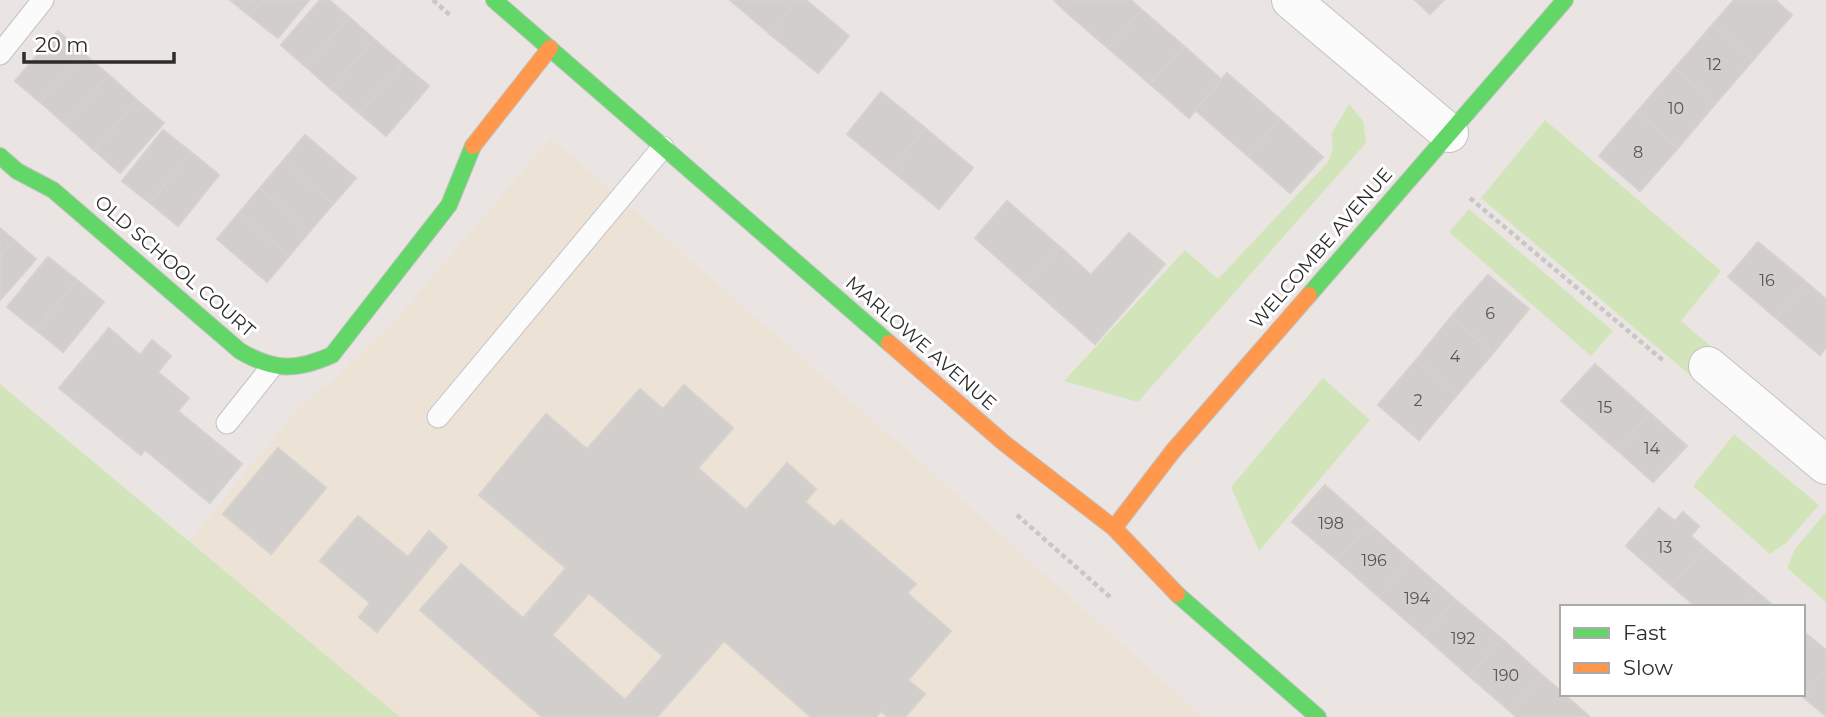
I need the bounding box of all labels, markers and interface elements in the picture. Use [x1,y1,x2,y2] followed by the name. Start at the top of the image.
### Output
[24,21,175,65] scale bar
[35,32,89,57] text: 20 m
[1707,55,1721,74] house number: 12
[1668,99,1684,118] house number: 10
[1633,143,1643,162] house number: 8
[1245,163,1397,333] street label: WELCOMBE AVENUE
[90,190,260,342] street label: OLD SCHOOL COURT
[841,271,1001,415] street label: MARLOWE AVENUE
[1759,271,1775,290] house number: 16
[1485,304,1495,323] house number: 6
[1450,347,1461,366] house number: 4
[1413,391,1423,410] house number: 2
[1598,398,1612,417] house number: 15
[1644,439,1661,458] house number: 14
[1318,514,1344,533] house number: 198
[1658,538,1672,557] house number: 13
[1361,551,1387,570] house number: 196
[1404,589,1430,608] house number: 194
[1560,605,1805,696] legend
[1623,620,1667,645] text: Fast
[1451,629,1475,648] house number: 192
[1623,655,1673,680] text: Slow
[1493,666,1519,685] house number: 190

